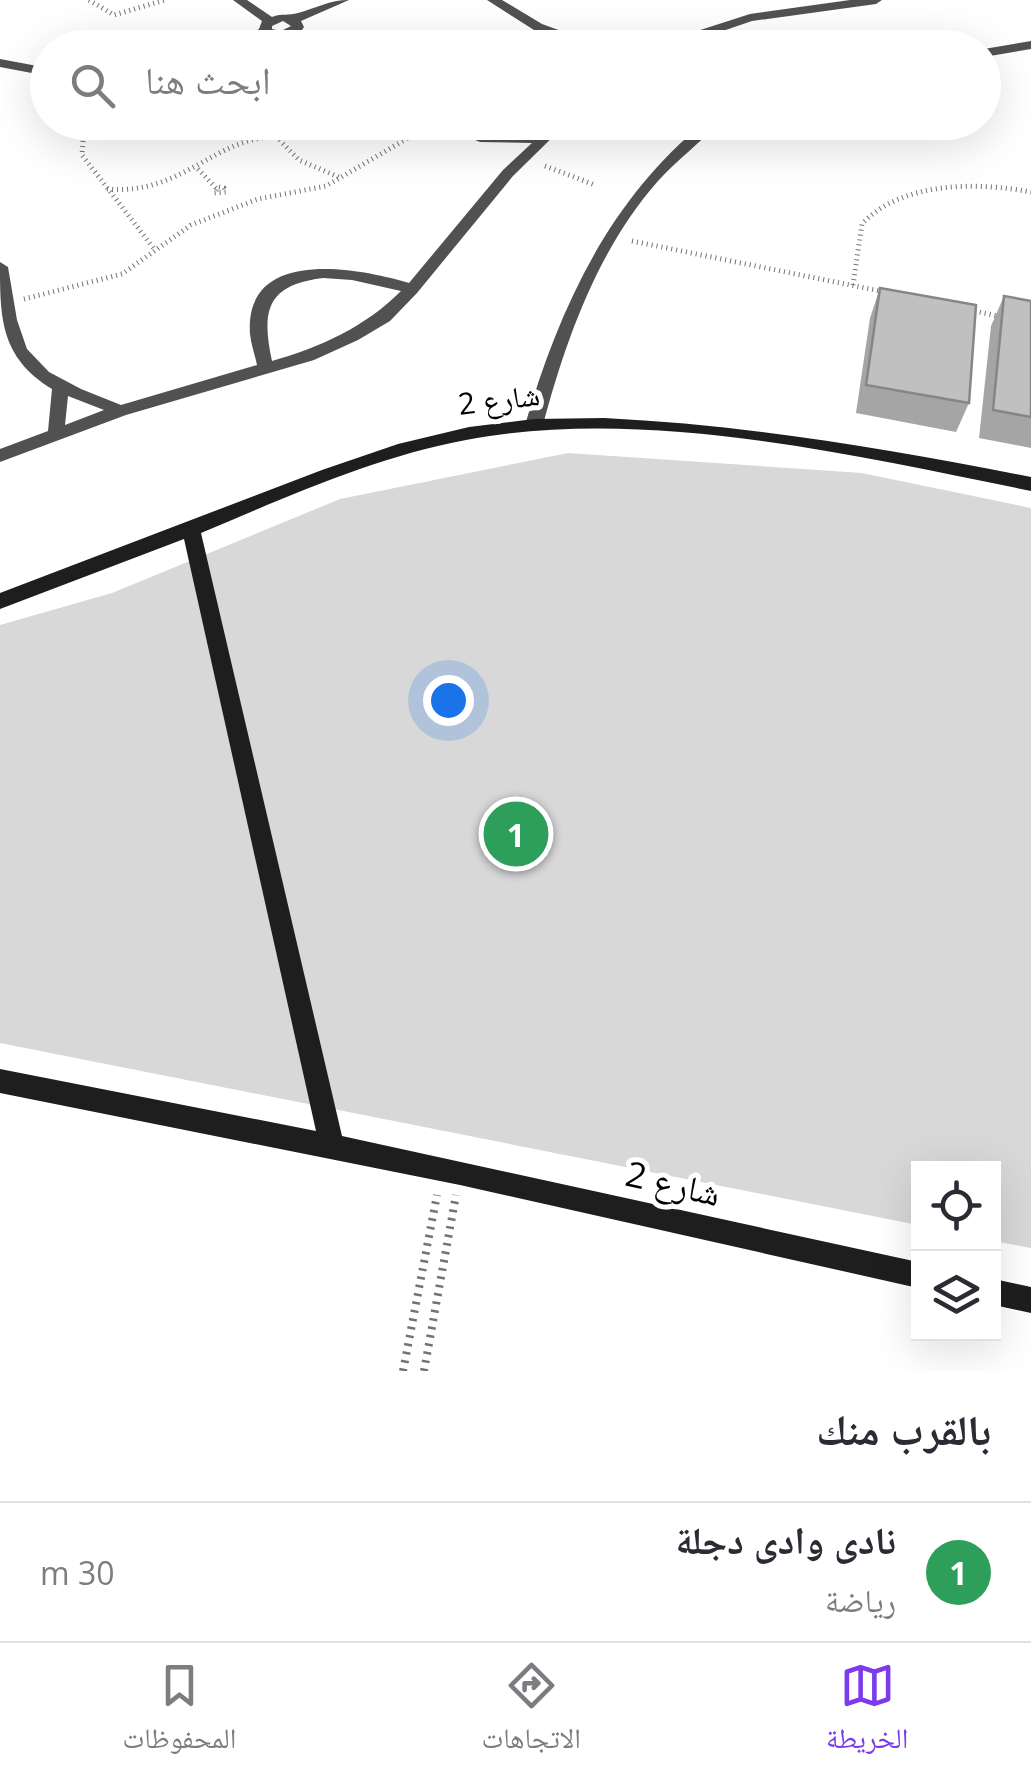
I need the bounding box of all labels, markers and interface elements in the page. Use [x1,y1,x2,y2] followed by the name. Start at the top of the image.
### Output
[30,30,1001,140] search box
[145,53,271,105] text: ابحث هنا
[65,58,120,113] icon: search
[456,373,542,424] street label: شارع 2
[423,675,474,726] your location
[484,796,548,872] pin: 1
[621,1149,725,1216] street label: شارع 2
[911,1161,1001,1341] map controls
[911,1161,1001,1251] button: locate
[911,1251,1001,1341] button: layers
[816,1400,991,1457] text: بالقرب منك
[676,1513,896,1565] text: نادى وادى دجلة
[40,1551,115,1594] text: 30 m
[949,1551,968,1594] text: 1
[825,1578,896,1621] text: رياضة
[123,1658,236,1766] tab: المحفوظات
[482,1658,581,1766] tab: الاتجاهات
[826,1658,908,1766] tab: الخريطة

